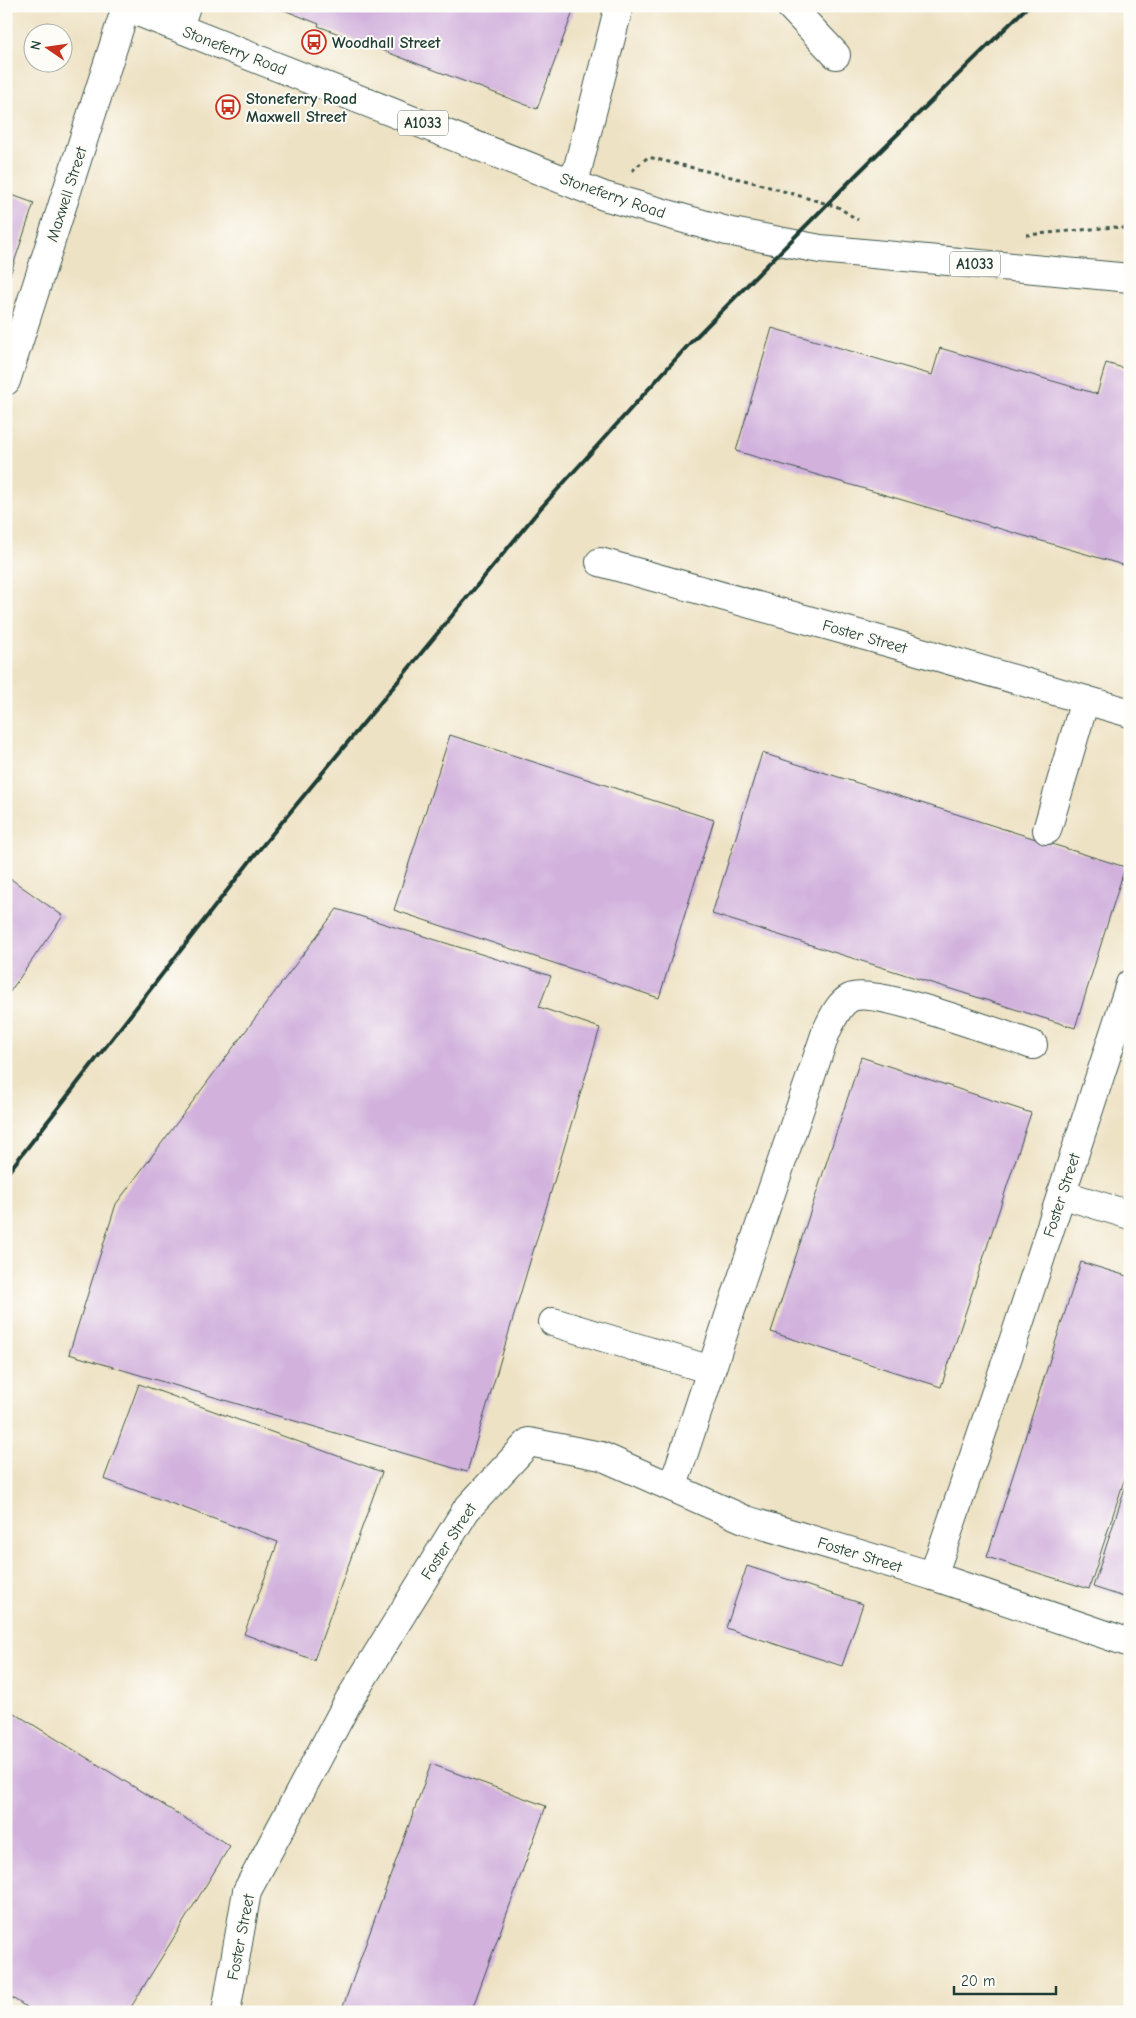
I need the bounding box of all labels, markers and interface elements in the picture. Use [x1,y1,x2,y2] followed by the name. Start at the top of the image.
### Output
[22,22,72,72] north arrow
[180,23,289,79] street label: Stoneferry Road
[301,29,327,55] bus stop icon: Woodhall Street
[332,34,441,52] place label: Woodhall Street
[27,39,45,52] text: N
[246,90,357,126] place label: Stoneferry Road Maxwell Street
[215,94,241,120] bus stop icon: Stoneferry Road Maxwell Street
[398,110,448,136] road number: A1033
[43,144,91,244] street label: Maxwell Street
[558,169,668,222] street label: Stoneferry Road
[950,252,1000,276] road number: A1033
[820,616,910,658] street label: Foster Street
[1040,1151,1084,1240] street label: Foster Street
[418,1500,480,1583] street label: Foster Street
[815,1534,904,1576] street label: Foster Street
[224,1892,258,1982] street label: Foster Street
[954,1963,1056,1995] scale bar
[961,1972,995,1990] text: 20 m

